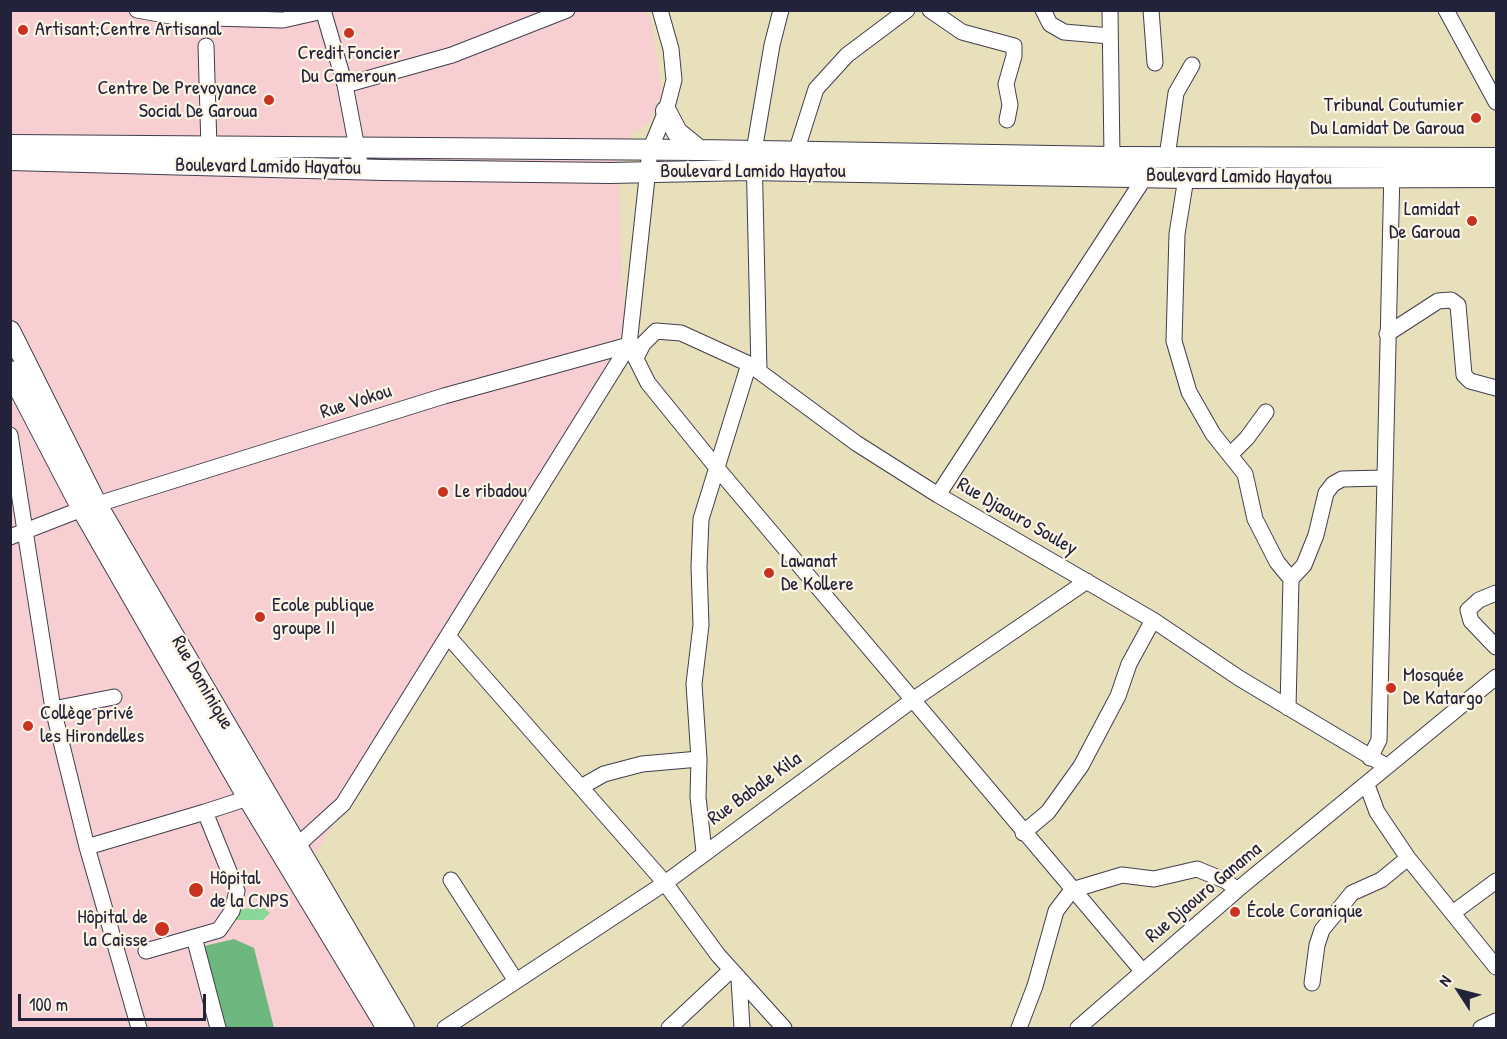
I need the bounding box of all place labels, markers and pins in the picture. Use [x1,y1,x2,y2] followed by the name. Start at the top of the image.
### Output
[35,18,222,42] place label: Artisant;Centre Artisanal
[16,23,30,37] marker: Artisant;Centre Artisanal
[342,26,356,40] marker: Credit Foncier Du Cameroun
[298,42,400,89] place label: Credit Foncier Du Cameroun
[97,77,257,124] place label: Centre De Prevoyance Social De Garoua
[262,93,276,107] marker: Centre De Prevoyance Social De Garoua
[1310,94,1464,141] place label: Tribunal Coutumier Du Lamidat De Garoua
[1469,111,1483,125] marker: Tribunal Coutumier Du Lamidat De Garoua
[1389,198,1460,245] place label: Lamidat De Garoua
[1465,214,1479,228] marker: Lamidat De Garoua
[455,480,527,504] place label: Le ribadou
[436,485,450,499] marker: Le ribadou
[781,550,854,597] place label: Lawanat De Kollere
[762,566,776,580] marker: Lawanat De Kollere
[272,594,374,641] place label: Ecole publique groupe II
[253,610,267,624] marker: Ecole publique groupe II
[1403,664,1483,711] place label: Mosquée De Katargo
[1384,681,1398,695] marker: Mosquée De Katargo
[40,702,144,749] place label: Collège privé les Hirondelles
[21,719,35,733] marker: Collège privé les Hirondelles
[210,867,289,914] place label: Hôpital de la CNPS
[187,881,205,899] marker: Hôpital de la CNPS
[1247,900,1363,924] place label: École Coranique
[1228,905,1242,919] marker: École Coranique
[77,906,148,953] place label: Hôpital de la Caisse
[153,920,171,938] marker: Hôpital de la Caisse

